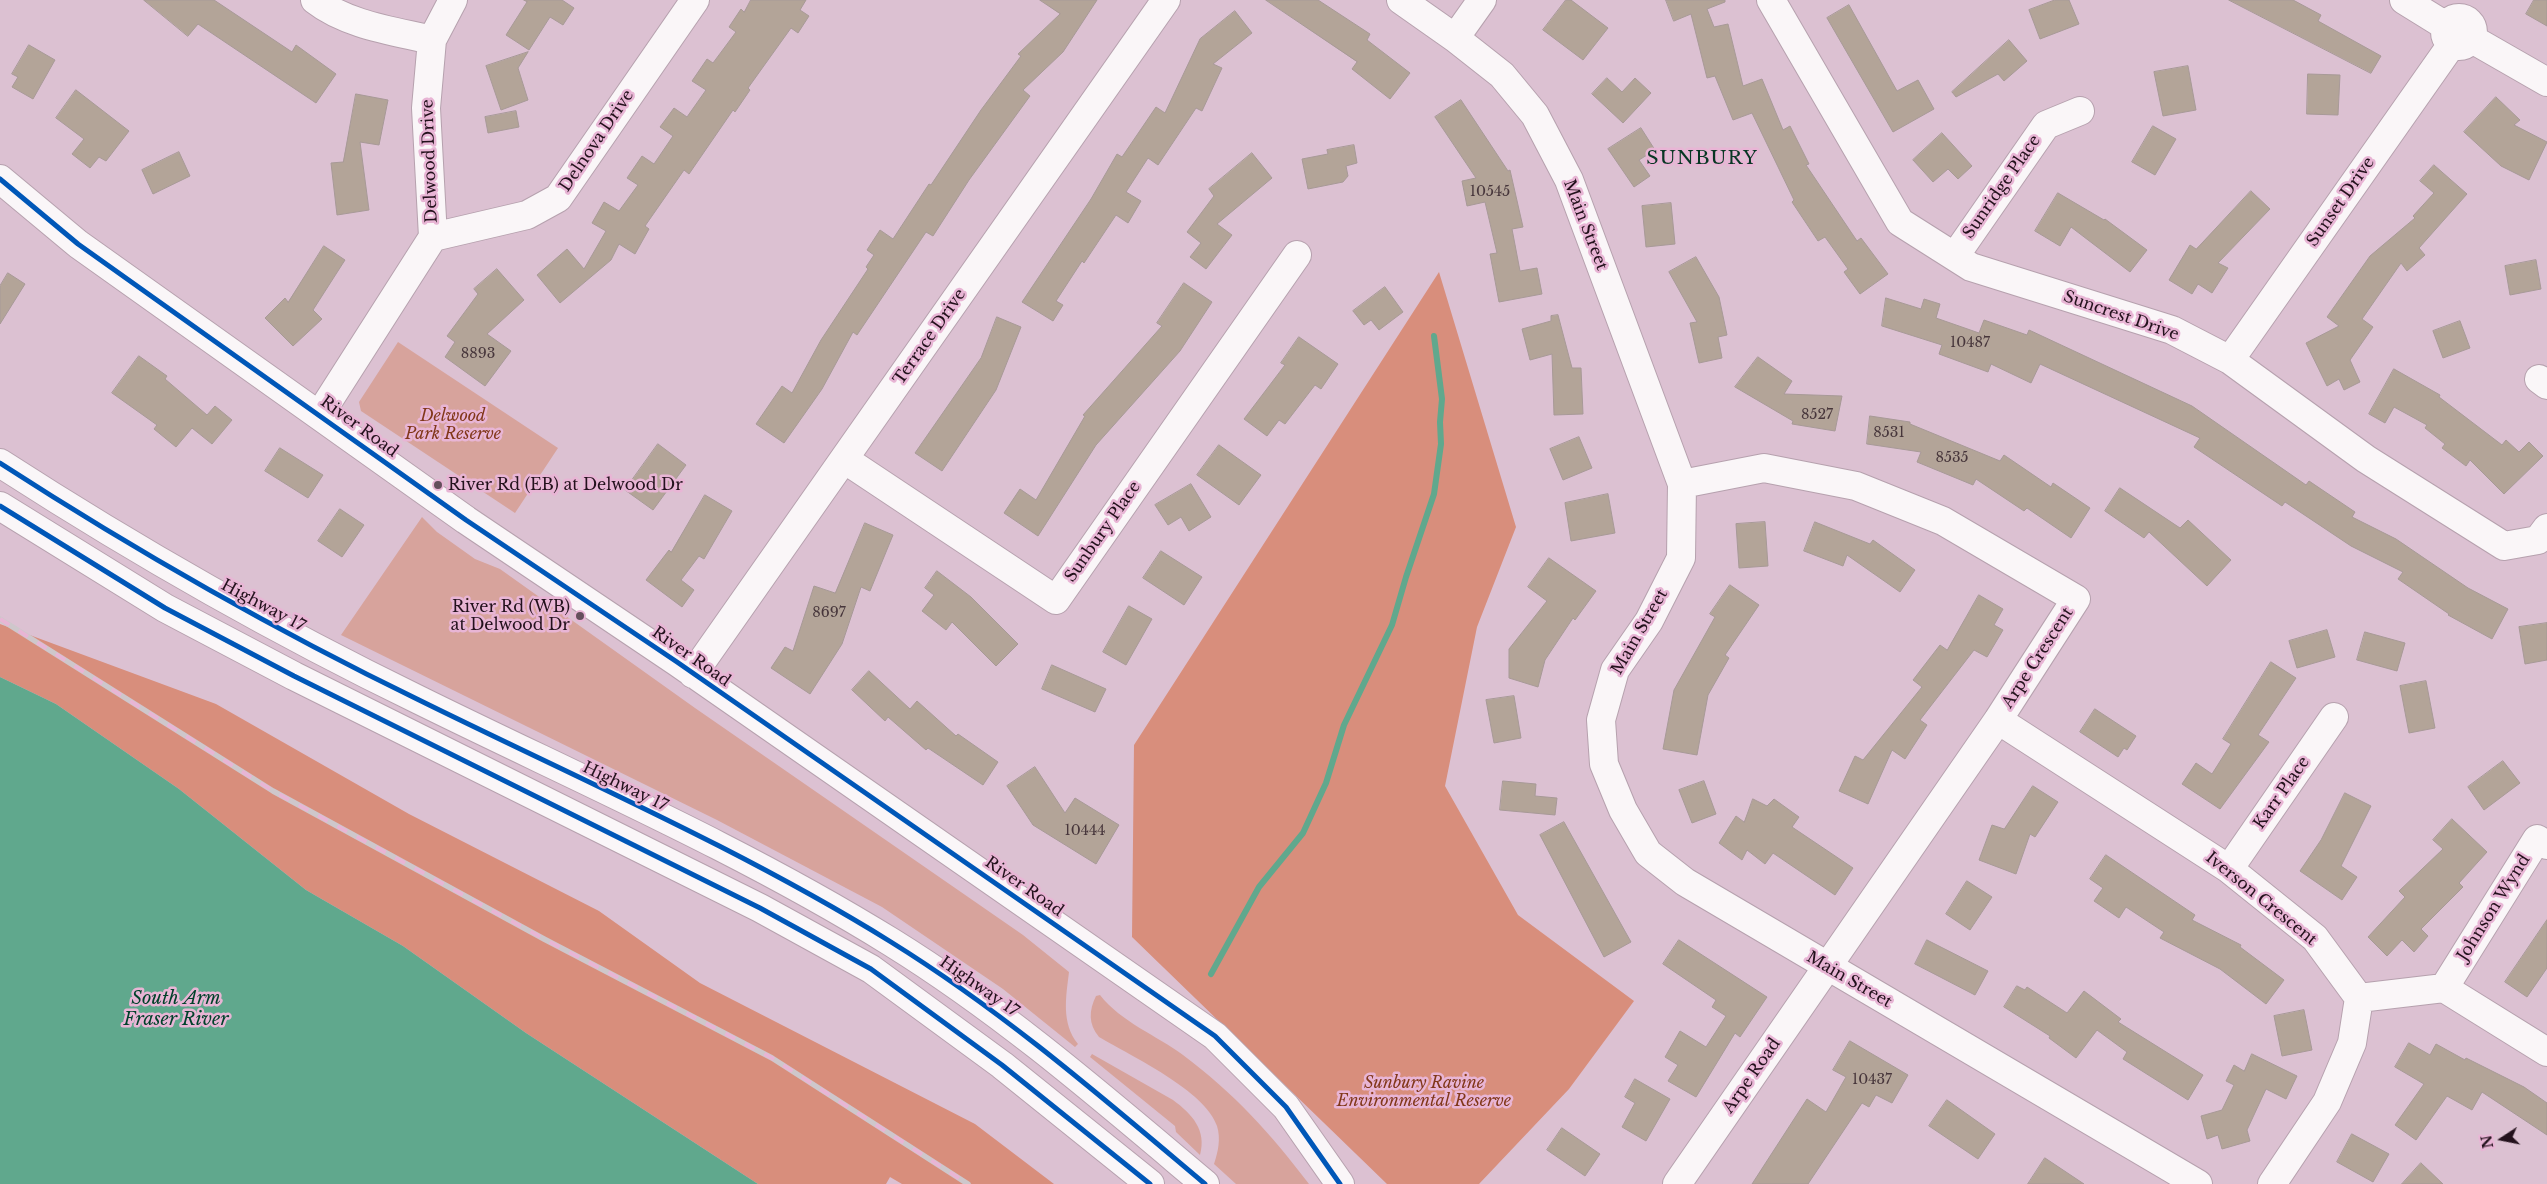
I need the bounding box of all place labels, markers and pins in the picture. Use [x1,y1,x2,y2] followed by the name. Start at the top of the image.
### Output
[448,475,683,495] place label: River Rd (EB) at Delwood Dr
[432,479,444,491] marker: River Rd (EB) at Delwood Dr
[451,597,570,635] place label: River Rd (WB) at Delwood Dr
[574,610,586,622] marker: River Rd (WB) at Delwood Dr

